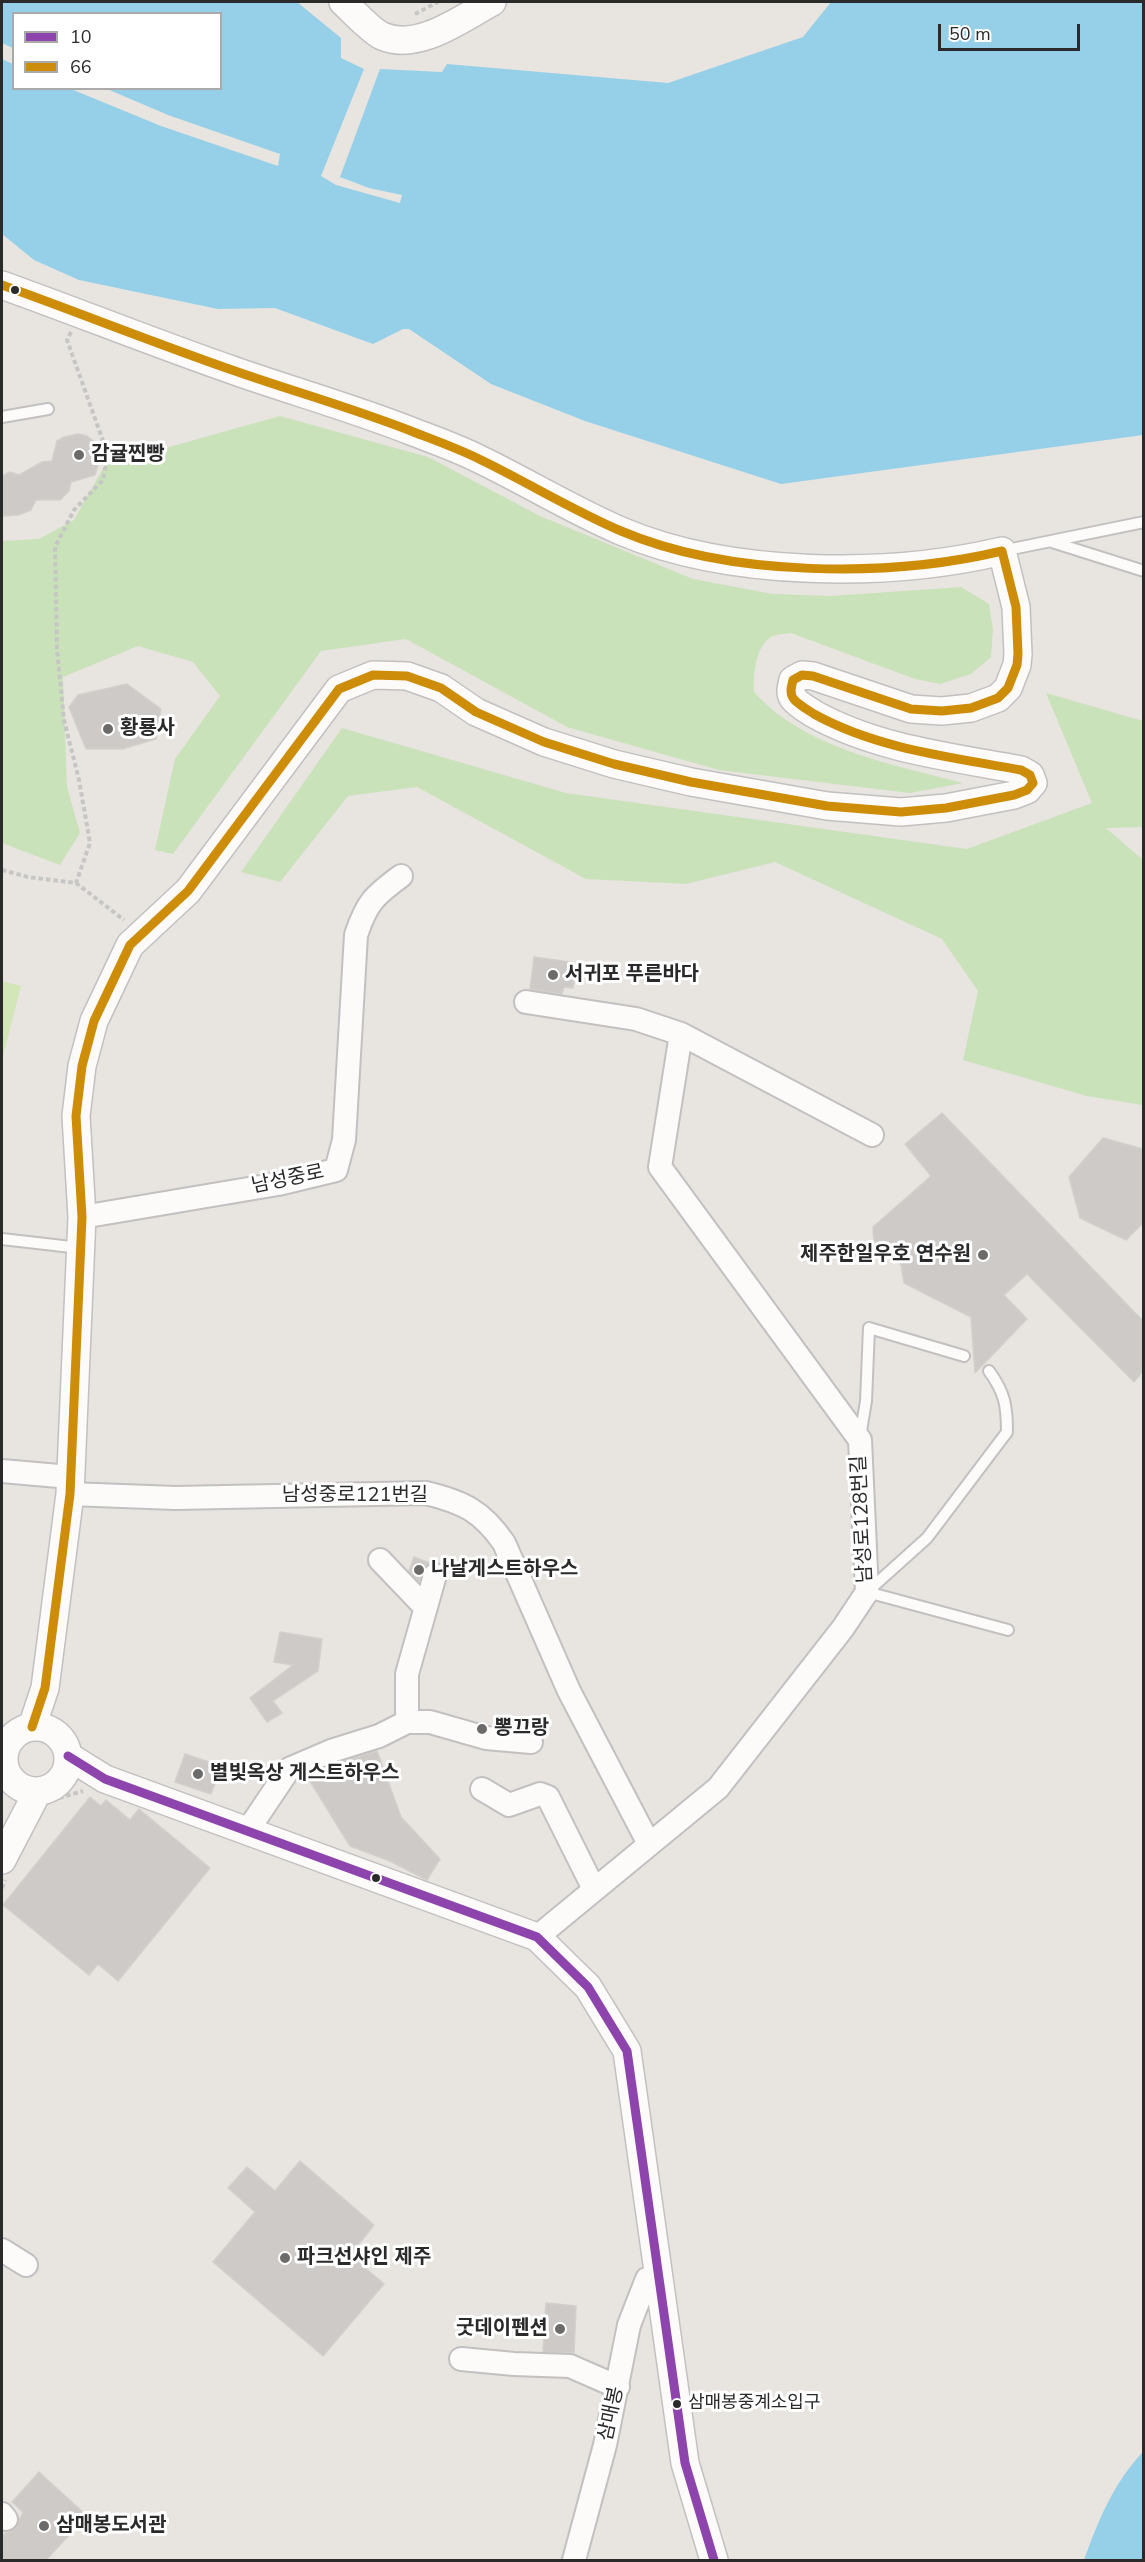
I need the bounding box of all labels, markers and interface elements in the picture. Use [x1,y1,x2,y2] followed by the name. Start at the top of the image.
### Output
[12,12,222,90] legend
[941,12,1084,50] scale bar
[949,22,991,46] text: 50 m
[70,25,92,49] text: 10
[70,55,92,79] text: 66
[9,284,21,296] unlabelled marker
[91,443,165,467] place label: 감귤찐빵
[72,448,86,462] marker: 감귤찐빵
[120,717,175,741] place label: 황룡사
[101,722,115,736] marker: 황룡사
[565,963,699,987] place label: 서귀포 푸른바다
[546,968,560,982] marker: 서귀포 푸른바다
[250,1161,326,1199] street label: 남성중로
[800,1243,971,1267] place label: 제주한일우호 연수원
[976,1248,990,1262] marker: 제주한일우호 연수원
[848,1454,878,1584] street label: 남성로128번길
[282,1484,428,1508] street label: 남성중로121번길
[431,1558,578,1582] place label: 나날게스트하우스
[412,1563,426,1577] marker: 나날게스트하우스
[494,1717,549,1741] place label: 뽕끄랑
[475,1722,489,1736] marker: 뽕끄랑
[210,1762,399,1786] place label: 별빛옥상 게스트하우스
[191,1767,205,1781] marker: 별빛옥상 게스트하우스
[370,1872,382,1884] unlabelled marker
[297,2246,431,2270] place label: 파크선샤인 제주
[278,2251,292,2265] marker: 파크선샤인 제주
[456,2317,548,2341] place label: 굿데이펜션
[553,2322,567,2336] marker: 굿데이펜션
[595,2385,629,2443] street label: 삼매봉
[688,2393,820,2415] place label: 삼매봉중계소입구
[671,2398,683,2410] marker: 삼매봉중계소입구
[56,2514,166,2538] place label: 삼매봉도서관
[37,2519,51,2533] marker: 삼매봉도서관

